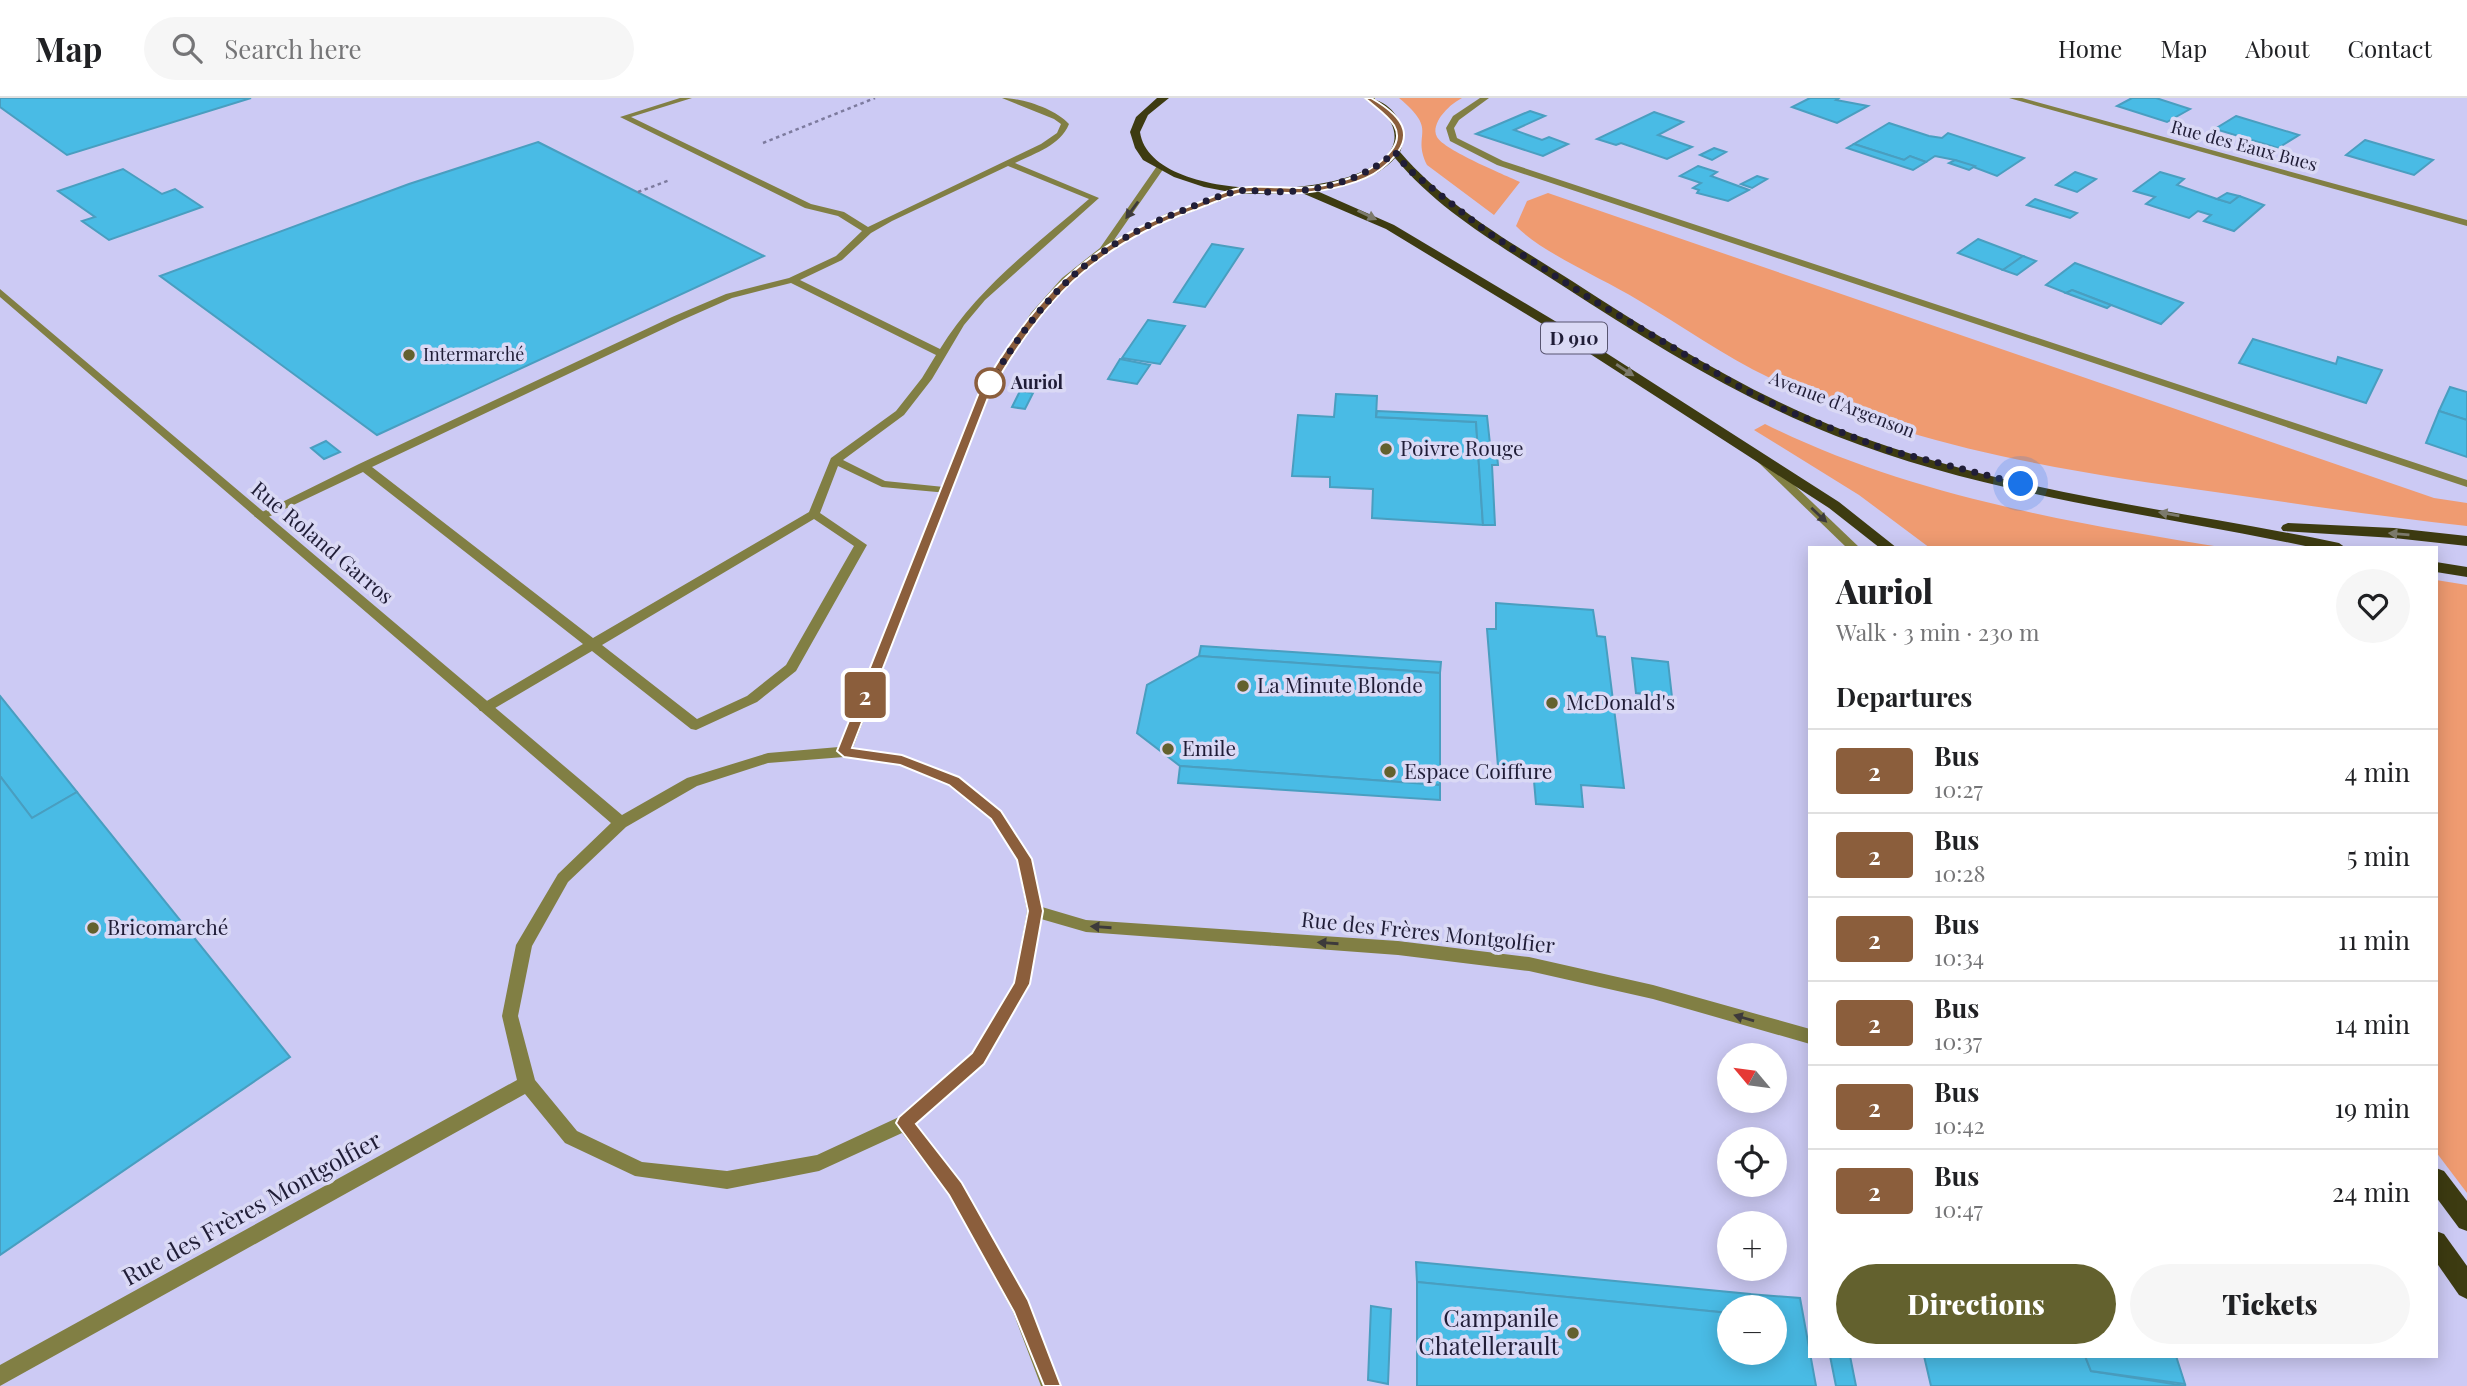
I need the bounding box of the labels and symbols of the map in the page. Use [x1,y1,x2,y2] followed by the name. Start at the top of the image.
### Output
[2168,114,2320,176] street label: Rue des Eaux Bues
[1125,201,1139,219] one-way arrow
[1357,209,1377,221] one-way arrow
[1541,322,1607,354] road number: D 910
[423,342,524,366] place label: Intermarché
[401,347,417,363] marker: Intermarché
[1615,363,1634,376] one-way arrow
[1765,365,1919,443] street label: Avenue d'Argenson
[975,368,1005,398] marker: Auriol
[1010,370,1063,394] place label: Auriol
[1400,433,1524,461] place label: Poivre Rouge
[1378,441,1394,457] marker: Poivre Rouge
[2003,466,2038,501] your location
[246,474,400,609] street label: Rue Roland Garros
[1810,506,1827,522] one-way arrow
[2158,508,2180,519] one-way arrow
[2388,528,2410,539] one-way arrow
[1257,670,1423,698] place label: La Minute Blonde
[842,672,888,718] line badge: 2
[1235,678,1251,694] marker: La Minute Blonde
[1566,687,1675,715] place label: McDonald's
[1544,695,1560,711] marker: McDonald's
[1182,733,1236,761] place label: Emile
[1160,741,1176,757] marker: Emile
[1404,756,1552,784] place label: Espace Coiffure
[1382,764,1398,780] marker: Espace Coiffure
[1300,904,1557,958] street label: Rue des Frères Montgolfier
[107,912,228,940] place label: Bricomarché
[85,920,101,936] marker: Bricomarché
[1090,921,1112,932] one-way arrow
[1317,938,1339,949] one-way arrow
[1733,1013,1754,1023] one-way arrow
[1717,1043,1787,1113] north arrow
[116,1122,386,1292] street label: Rue des Frères Montgolfier
[1418,1301,1559,1361] place label: Campanile Chatellerault
[1565,1325,1581,1341] marker: Campanile Chatellerault

